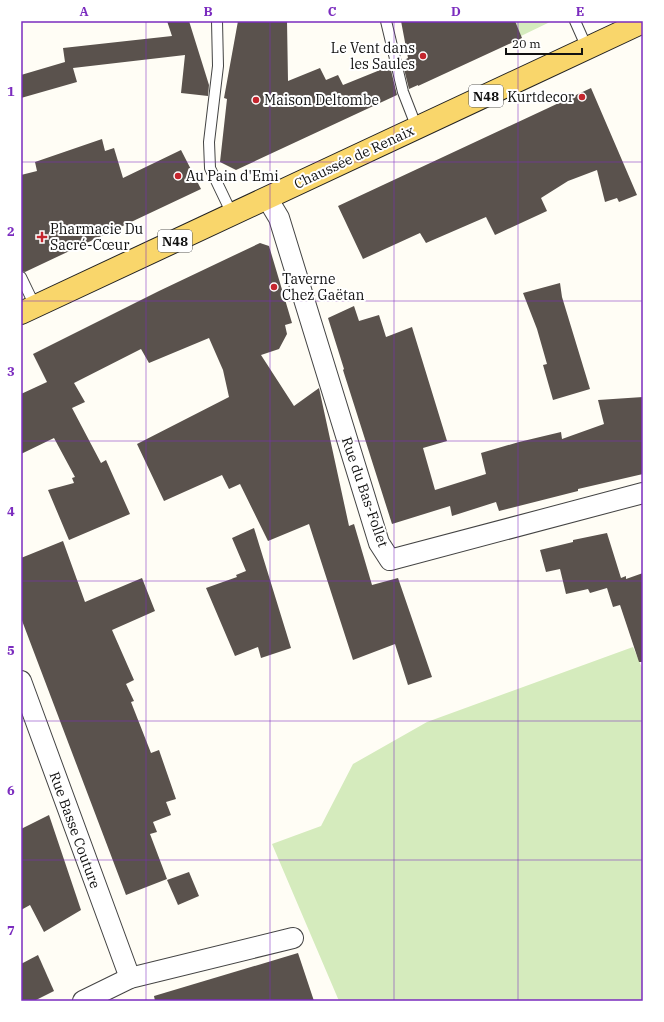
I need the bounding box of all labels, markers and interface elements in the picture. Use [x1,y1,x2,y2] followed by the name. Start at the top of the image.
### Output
[79,3,89,20] text: A
[203,3,213,20] text: B
[328,3,337,20] text: C
[451,3,461,20] text: D
[576,3,584,20] text: E
[506,30,582,56] scale bar
[512,36,541,51] text: 20 m
[331,39,415,73] place label: Le Vent dans les Saules
[418,51,428,61] marker: Le Vent dans les Saules
[7,83,15,100] text: 1
[469,85,503,107] road number: N48
[507,88,575,106] place label: Kurtdecor
[264,91,379,109] place label: Maison Deltombe
[577,92,587,102] marker: Kurtdecor
[251,95,261,105] marker: Maison Deltombe
[291,121,417,193] street label: Chaussée de Renaix
[186,167,279,185] place label: Au Pain d'Emi
[173,171,183,181] marker: Au Pain d'Emi
[50,220,144,254] place label: Pharmacie Du Sacré-Cœur
[7,223,15,240] text: 2
[158,230,192,252] road number: N48
[37,232,47,242] marker: Pharmacie Du Sacré-Cœur
[282,270,365,304] place label: Taverne Chez Gaëtan
[269,282,279,292] marker: Taverne Chez Gaëtan
[7,363,15,380] text: 3
[338,435,392,550] street label: Rue du Bas-Follet
[7,503,15,520] text: 4
[7,642,15,659] text: 5
[46,769,104,891] street label: Rue Basse Couture
[7,782,15,799] text: 6
[7,922,15,939] text: 7

